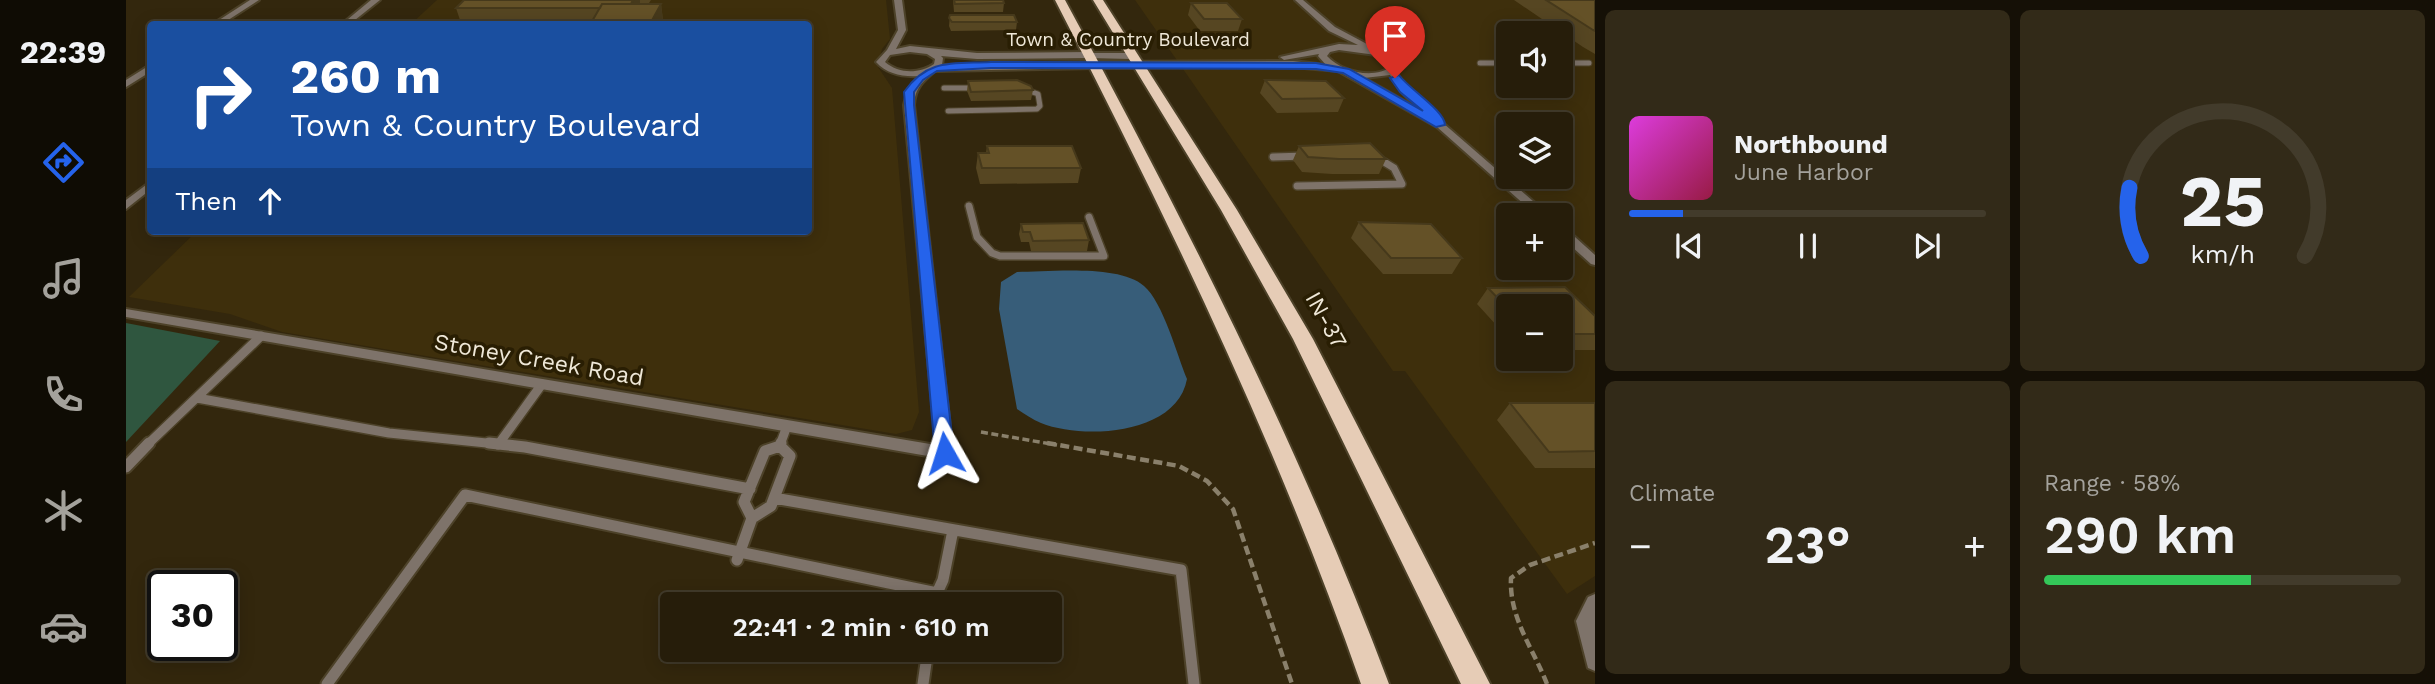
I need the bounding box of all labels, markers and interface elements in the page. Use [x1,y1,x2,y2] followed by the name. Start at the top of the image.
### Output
[1365,6,1425,78] pin
[1376,17,1414,55] icon: arrive
[1496,21,1573,371] map controls
[1496,21,1573,98] button: sound
[1006,28,1250,51] street label: Town & Country Boulevard
[20,33,106,71] text: 22:39
[290,47,441,105] text: 260 m
[175,49,266,140] icon: right
[290,106,701,144] text: Town & Country Boulevard
[1496,112,1573,189] button: layers
[1734,129,1888,159] text: Northbound
[39,138,88,187] icon: directions
[1734,159,1873,186] text: June Harbor
[2180,159,2265,245] text: 25
[251,182,289,220] icon: ahead
[175,186,237,216] text: Then
[1496,203,1573,280] button: +
[1670,227,1708,265] icon: previous
[1789,227,1827,265] icon: pause
[1908,227,1946,265] icon: next
[2190,240,2255,269] text: km/h
[39,254,88,303] icon: music
[1300,287,1353,353] street label: IN-37
[1496,294,1573,371] button: −
[432,328,646,392] street label: Stoney Creek Road
[39,370,88,419] icon: phone
[908,416,982,490] position arrow
[2044,470,2180,497] text: Range · 58%
[1629,480,1715,507] text: Climate
[39,486,88,535] icon: climate
[2044,505,2236,566] text: 290 km
[1764,515,1851,576] text: 23°
[1629,524,1652,568] text: −
[1963,524,1986,568] text: +
[147,570,238,661] speed limit sign: 30
[39,602,88,651] icon: car
[732,612,990,642] text: 22:41 · 2 min · 610 m

